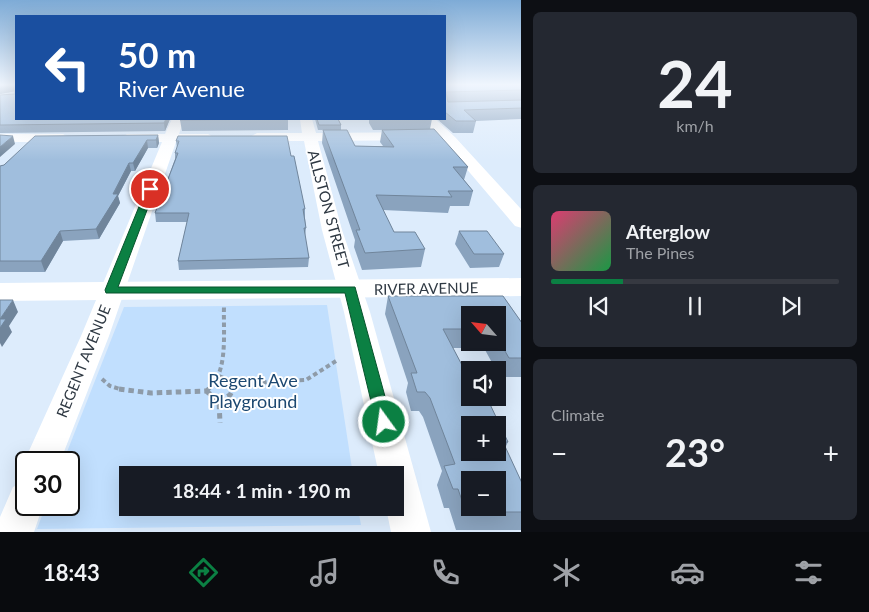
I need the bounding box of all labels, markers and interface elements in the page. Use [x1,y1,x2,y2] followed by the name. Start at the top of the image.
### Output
[118,33,196,75] text: 50 m
[35,35,100,100] icon: left
[657,44,733,122] text: 24
[118,75,245,102] text: River Avenue
[676,116,714,135] text: km/h
[305,148,354,270] street label: ALLSTON STREET
[129,168,171,210] pin
[136,175,164,203] icon: arrive
[626,220,710,243] text: Afterglow
[626,243,695,262] text: The Pines
[374,278,478,298] street label: RIVER AVENUE
[585,292,613,320] icon: previous
[681,292,709,320] icon: pause
[777,292,805,320] icon: next
[52,302,114,420] street label: REGENT AVENUE
[461,306,506,351] north arrow
[461,306,506,516] map controls
[461,361,506,406] button: sound
[208,369,298,412] park label: Regent Ave Playground
[357,395,409,447] position arrow
[551,405,604,424] text: Climate
[461,416,506,461] button: +
[665,429,725,475] text: 23°
[551,436,567,470] text: −
[823,436,839,470] text: +
[15,451,80,516] speed limit sign: 30
[461,471,506,516] button: −
[172,479,351,502] text: 18:44 · 1 min · 190 m
[186,555,221,590] icon: directions
[307,555,342,590] icon: music
[428,555,463,590] icon: phone
[549,555,584,590] icon: climate
[670,555,705,590] icon: car
[791,555,826,590] icon: filters
[43,559,100,586] text: 18:43

